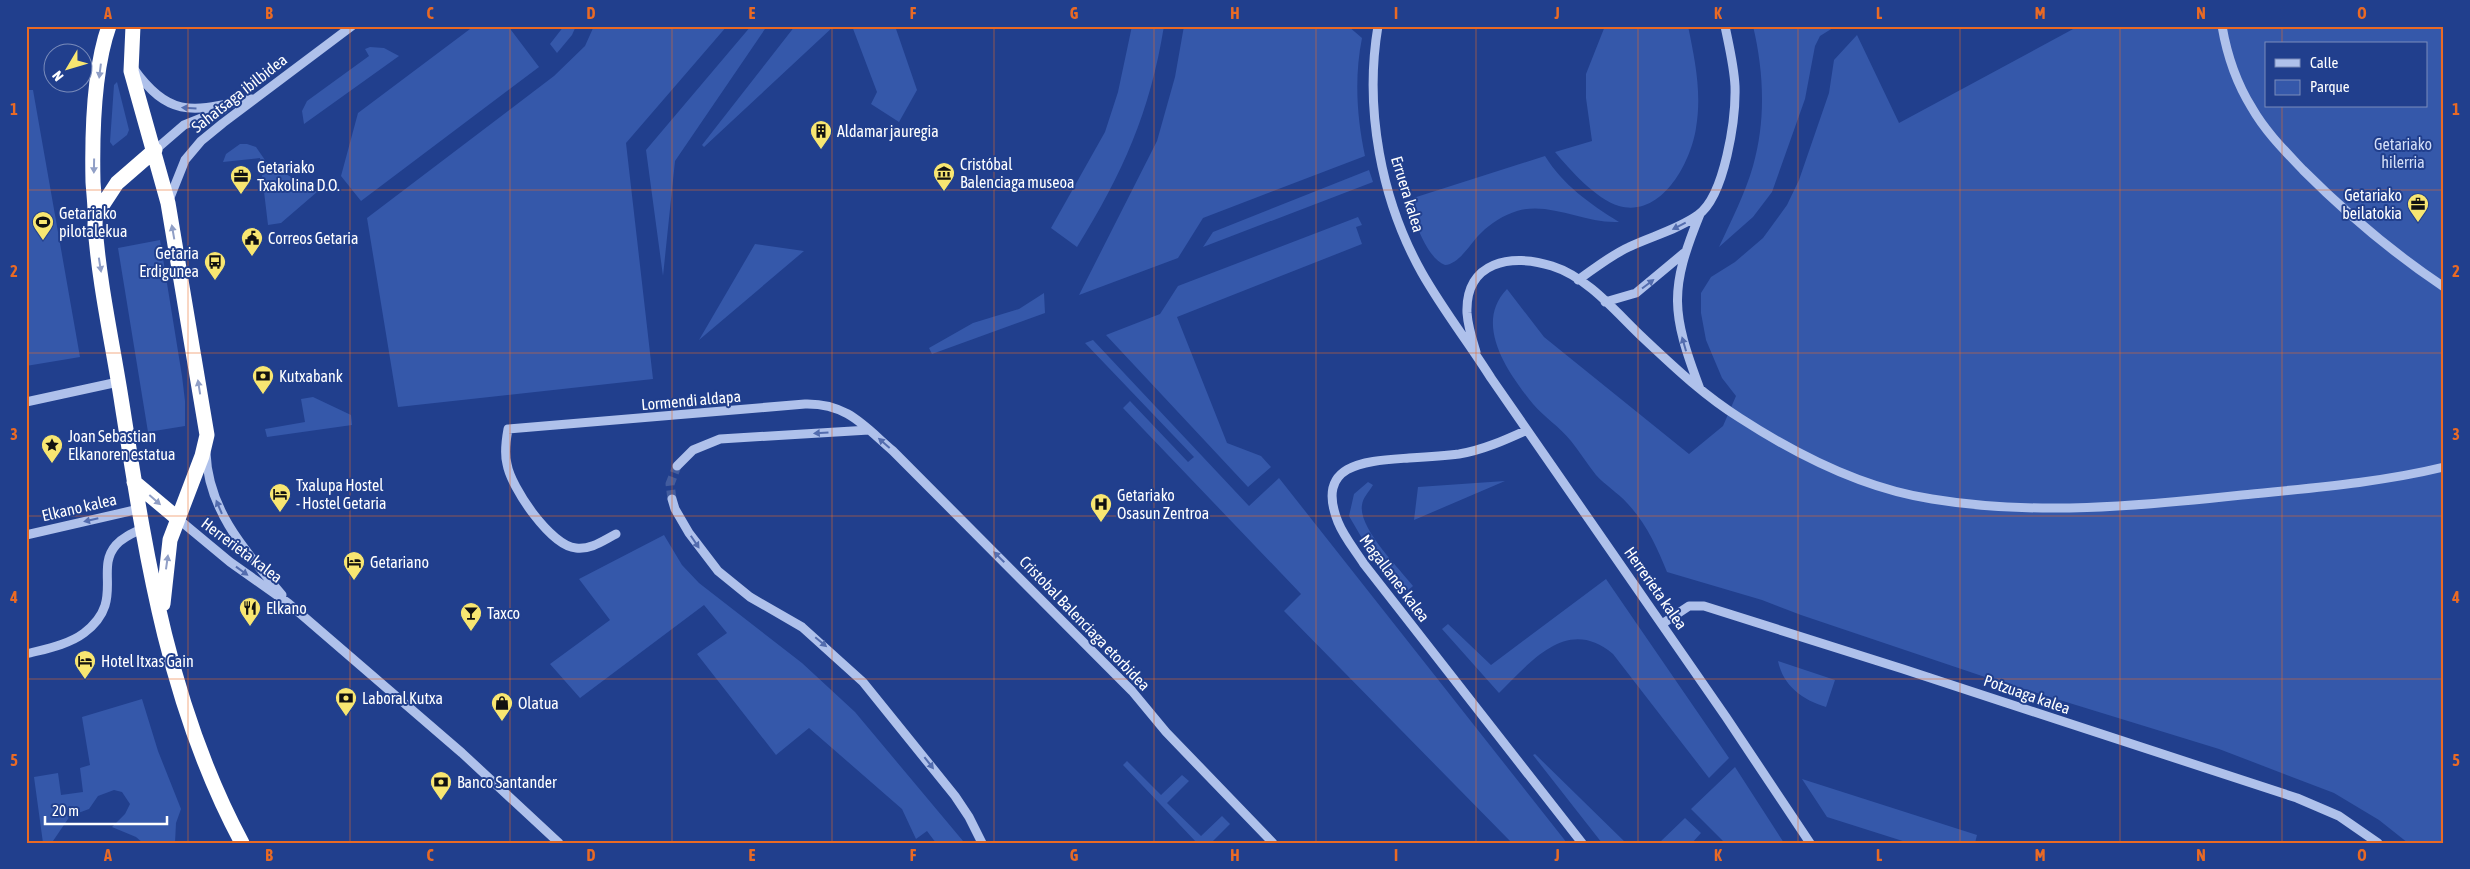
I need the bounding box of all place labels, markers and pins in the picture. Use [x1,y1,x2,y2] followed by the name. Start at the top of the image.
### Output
[809,119,833,150] building icon: Aldamar jauregia
[837,122,939,141] place label: Aldamar jauregia
[960,155,1074,192] place label: Cristóbal Balenciaga museoa
[257,158,340,194] place label: Getariako Txakolina D.O.
[932,161,956,192] museum icon: Cristóbal Balenciaga museoa
[229,164,253,195] office icon: Getariako Txakolina D.O.
[2342,186,2402,222] place label: Getariako beilatokia
[2406,192,2430,223] office icon: Getariako beilatokia
[59,204,127,241] place label: Getariako pilotalekua
[31,210,55,241] sports icon: Getariako pilotalekua
[240,226,264,257] public building icon: Correos Getaria
[268,229,358,247] place label: Correos Getaria
[139,244,199,281] place label: Getaria Erdigunea
[203,250,227,281] bus stop icon: Getaria Erdigunea
[251,364,275,395] bank icon: Kutxabank
[279,367,343,385] place label: Kutxabank
[68,427,176,463] place label: Joan Sebastian Elkanoren estatua
[40,433,64,464] place icon: Joan Sebastian Elkanoren estatua
[296,476,386,512] place label: Txalupa Hostel - Hostel Getaria
[268,482,292,513] hotel icon: Txalupa Hostel - Hostel Getaria
[1117,486,1209,522] place label: Getariako Osasun Zentroa
[1089,492,1113,523] hospital icon: Getariako Osasun Zentroa
[342,550,366,581] hotel icon: Getariano
[370,553,429,571] place label: Getariano
[238,596,262,627] restaurant icon: Elkano
[266,599,307,617] place label: Elkano
[459,601,483,632] bar icon: Taxco
[487,604,520,622] place label: Taxco
[73,649,97,680] hotel icon: Hotel Itxas Gain
[101,652,194,670] place label: Hotel Itxas Gain
[334,686,358,717] bank icon: Laboral Kutxa
[362,689,443,707] place label: Laboral Kutxa
[490,691,514,722] shop icon: Olatua
[518,694,559,712] place label: Olatua
[429,770,453,801] bank icon: Banco Santander
[457,773,557,791] place label: Banco Santander

